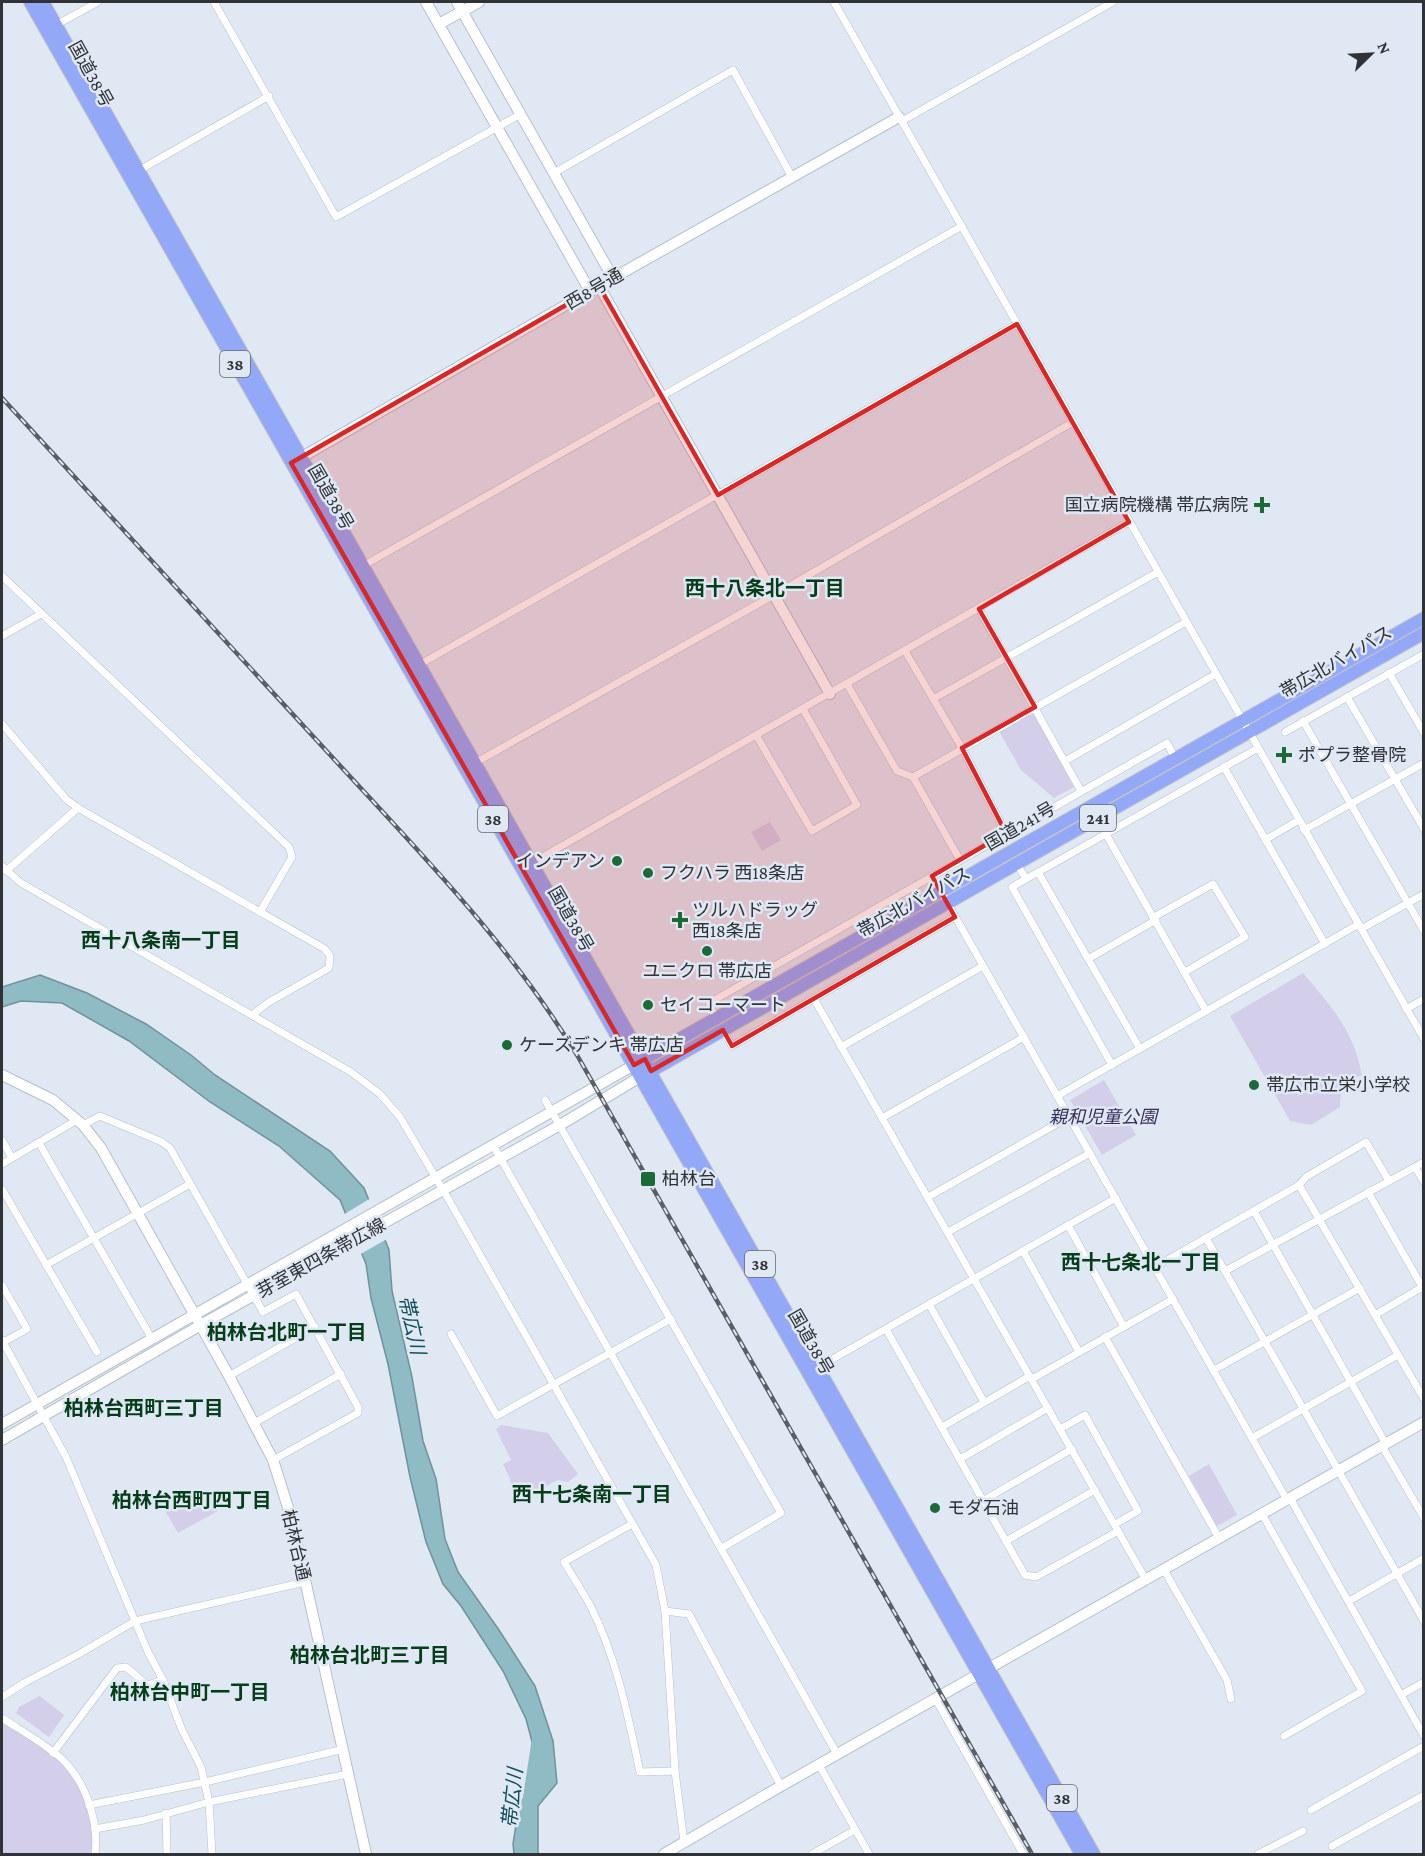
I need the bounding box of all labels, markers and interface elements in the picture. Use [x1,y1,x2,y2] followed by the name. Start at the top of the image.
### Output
[1341,24,1401,84] north arrow
[65,38,117,110] street label: 国道38号
[1374,40,1394,57] text: N
[561,264,627,314] street label: 西8号通
[220,351,250,377] road number: 38
[304,461,358,533] street label: 国道38号
[1065,495,1248,515] place label: 国立病院機構 帯広病院
[1253,496,1271,514] marker: 国立病院機構 帯広病院
[685,577,845,599] district label: 西十八条北一丁目
[1277,622,1395,702] street label: 帯広北バイパス
[1298,745,1406,765] place label: ポプラ整骨院
[1275,746,1293,764] marker: ポプラ整骨院
[981,798,1059,854] street label: 国道241号
[1080,805,1116,831] road number: 241
[478,806,508,832] road number: 38
[516,851,605,871] place label: インデアン
[610,854,624,868] marker: インデアン
[660,863,804,883] place label: フクハラ 西18条店
[854,863,974,941] street label: 帯広北バイパス
[641,866,655,880] marker: フクハラ 西18条店
[544,883,598,955] street label: 国道38号
[692,900,818,941] place label: ツルハドラッグ 西18条店
[673,913,687,927] marker: ツルハドラッグ 西18条店
[81,929,241,951] district label: 西十八条南一丁目
[700,944,714,958] marker: ユニクロ 帯広店
[642,961,772,981] place label: ユニクロ 帯広店
[660,995,786,1015] place label: セイコーマート
[641,998,655,1012] marker: セイコーマート
[519,1035,683,1055] place label: ケーズデンキ 帯広店
[500,1038,514,1052] marker: ケーズデンキ 帯広店
[1266,1075,1410,1095] place label: 帯広市立栄小学校
[1247,1078,1261,1092] marker: 帯広市立栄小学校
[1049,1107,1160,1127] park label: 親和児童公園
[662,1169,716,1189] place label: 柏林台
[639,1170,657,1188] marker: 柏林台
[253,1214,389,1302] street label: 芽室東四条帯広線
[745,1251,775,1277] road number: 38
[1061,1251,1221,1273] district label: 西十七条北一丁目
[395,1293,430,1359] water label: 帯広川
[784,1306,838,1378] street label: 国道38号
[207,1321,367,1343] district label: 柏林台北町一丁目
[64,1397,224,1419] district label: 柏林台西町三丁目
[512,1483,672,1505] district label: 西十七条南一丁目
[112,1489,272,1511] district label: 柏林台西町四丁目
[947,1498,1019,1518] place label: モダ石油
[928,1501,942,1515] marker: モダ石油
[278,1508,314,1582] street label: 柏林台通
[290,1644,450,1666] district label: 柏林台北町三丁目
[110,1681,270,1703] district label: 柏林台中町一丁目
[498,1765,526,1829] water label: 帯広川
[1047,1785,1077,1811] road number: 38

